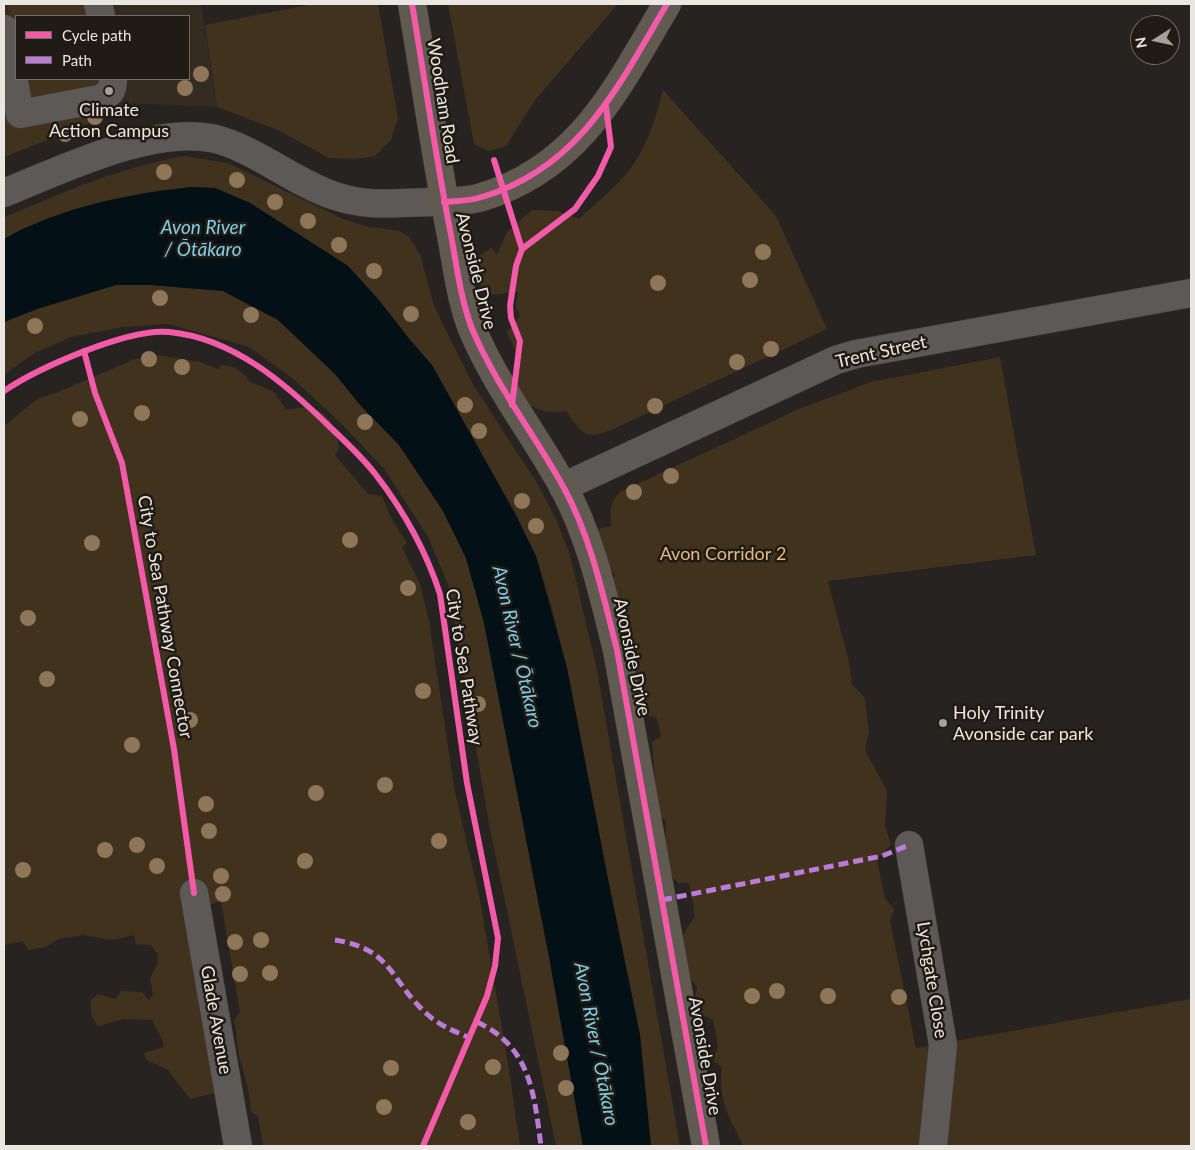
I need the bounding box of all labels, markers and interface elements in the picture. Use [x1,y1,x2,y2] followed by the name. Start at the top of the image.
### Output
[15,15,190,80] legend
[1130,15,1180,65] north arrow
[62,26,131,44] text: Cycle path
[1131,36,1150,49] text: N
[422,37,464,165] street label: Woodham Road
[62,51,92,69] text: Path
[103,85,115,97] marker: Climate Action Campus
[49,99,169,142] place label: Climate Action Campus
[451,210,501,332] street label: Avonside Drive
[161,217,245,261] water label: Avon River / Ōtākaro
[833,331,929,373] street label: Trent Street
[133,494,197,740] street label: City to Sea Pathway Connector
[660,543,786,565] park label: Avon Corridor 2
[487,564,547,730] water label: Avon River / Ōtākaro
[441,587,487,747] street label: City to Sea Pathway
[609,596,655,718] street label: Avonside Drive
[953,702,1093,744] place label: Holy Trinity Avonside car park
[937,717,949,729] marker: Holy Trinity Avonside car park
[912,920,952,1040] street label: Lychgate Close
[569,960,623,1128] water label: Avon River / Ōtākaro
[196,964,236,1076] street label: Glade Avenue
[684,995,726,1117] street label: Avonside Drive

